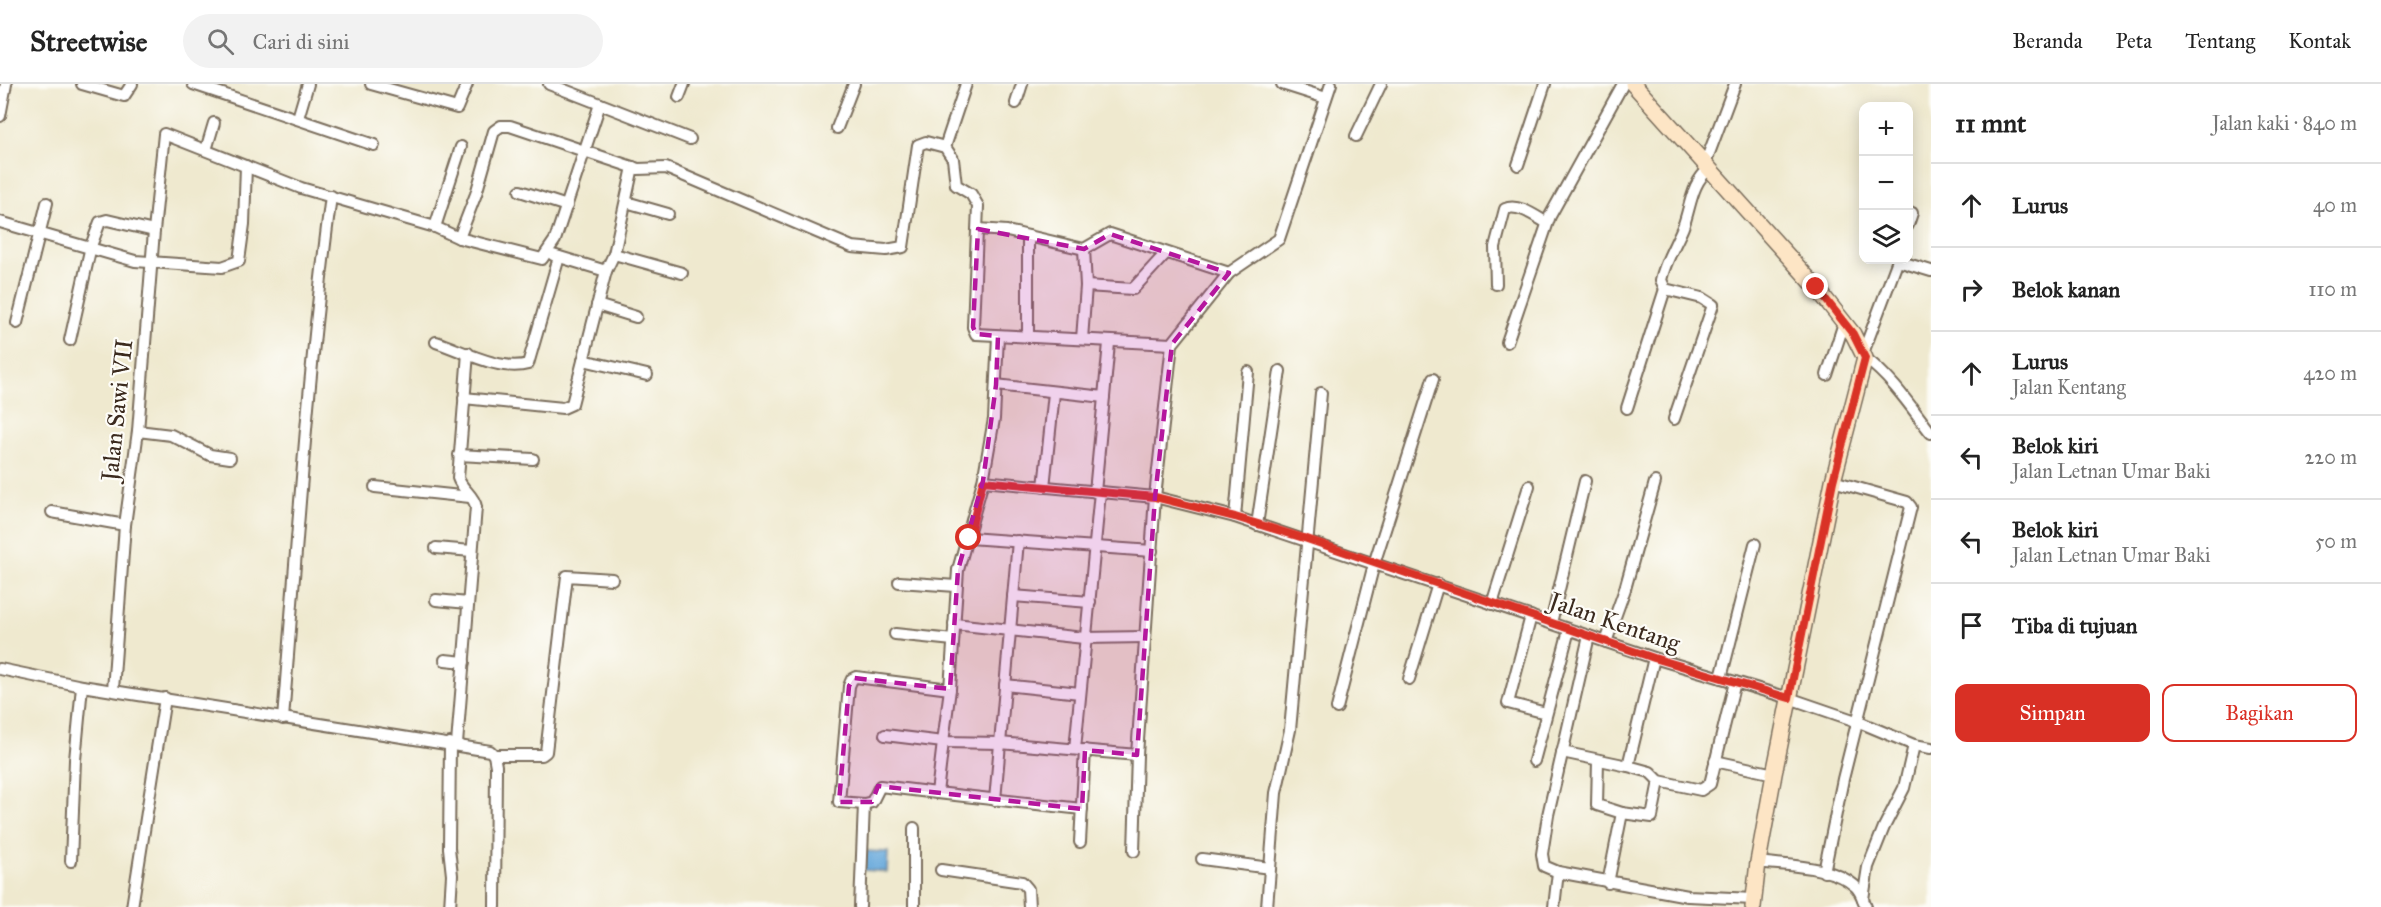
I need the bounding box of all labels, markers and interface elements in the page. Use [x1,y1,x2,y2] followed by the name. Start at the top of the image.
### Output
[183,14,603,68] search box
[30,24,147,59] text: Streetwise
[204,25,237,58] icon: search
[252,28,350,55] text: Cari di sini
[2012,28,2083,54] text: Beranda
[2116,28,2152,54] text: Peta
[2185,28,2255,54] text: Tentang
[2288,28,2351,54] text: Kontak
[1859,102,1913,264] map controls
[1859,102,1913,156] button: +
[1955,107,2026,139] text: 11 mnt
[2212,111,2357,135] text: Jalan kaki · 840 m
[1859,156,1913,210] button: −
[1955,189,1988,222] icon: ahead
[2012,192,2068,219] text: Lurus
[2313,193,2357,217] text: 40 m
[1859,210,1913,264] button: layers
[1802,273,1828,299] route end
[1955,273,1988,306] icon: right
[2012,276,2120,303] text: Belok kanan
[2309,277,2357,301] text: 110 m
[94,338,139,485] street label: Jalan Sawi VII
[2012,348,2068,375] text: Lurus
[1955,357,1988,390] icon: ahead
[2303,361,2357,385] text: 420 m
[2012,375,2126,399] text: Jalan Kentang
[2012,432,2098,459] text: Belok kiri
[1955,441,1988,474] icon: left
[2305,445,2357,469] text: 220 m
[2012,459,2210,483] text: Jalan Letnan Umar Baki
[2012,516,2098,543] text: Belok kiri
[955,524,981,550] route start
[1955,525,1988,558] icon: left
[2315,529,2357,553] text: 50 m
[2012,543,2210,567] text: Jalan Letnan Umar Baki
[1543,585,1685,659] street label: Jalan Kentang
[1955,609,1988,642] icon: arrive
[2012,612,2137,639] text: Tiba di tujuan
[1955,684,2150,742] button: Simpan
[2162,684,2357,742] button: Bagikan

